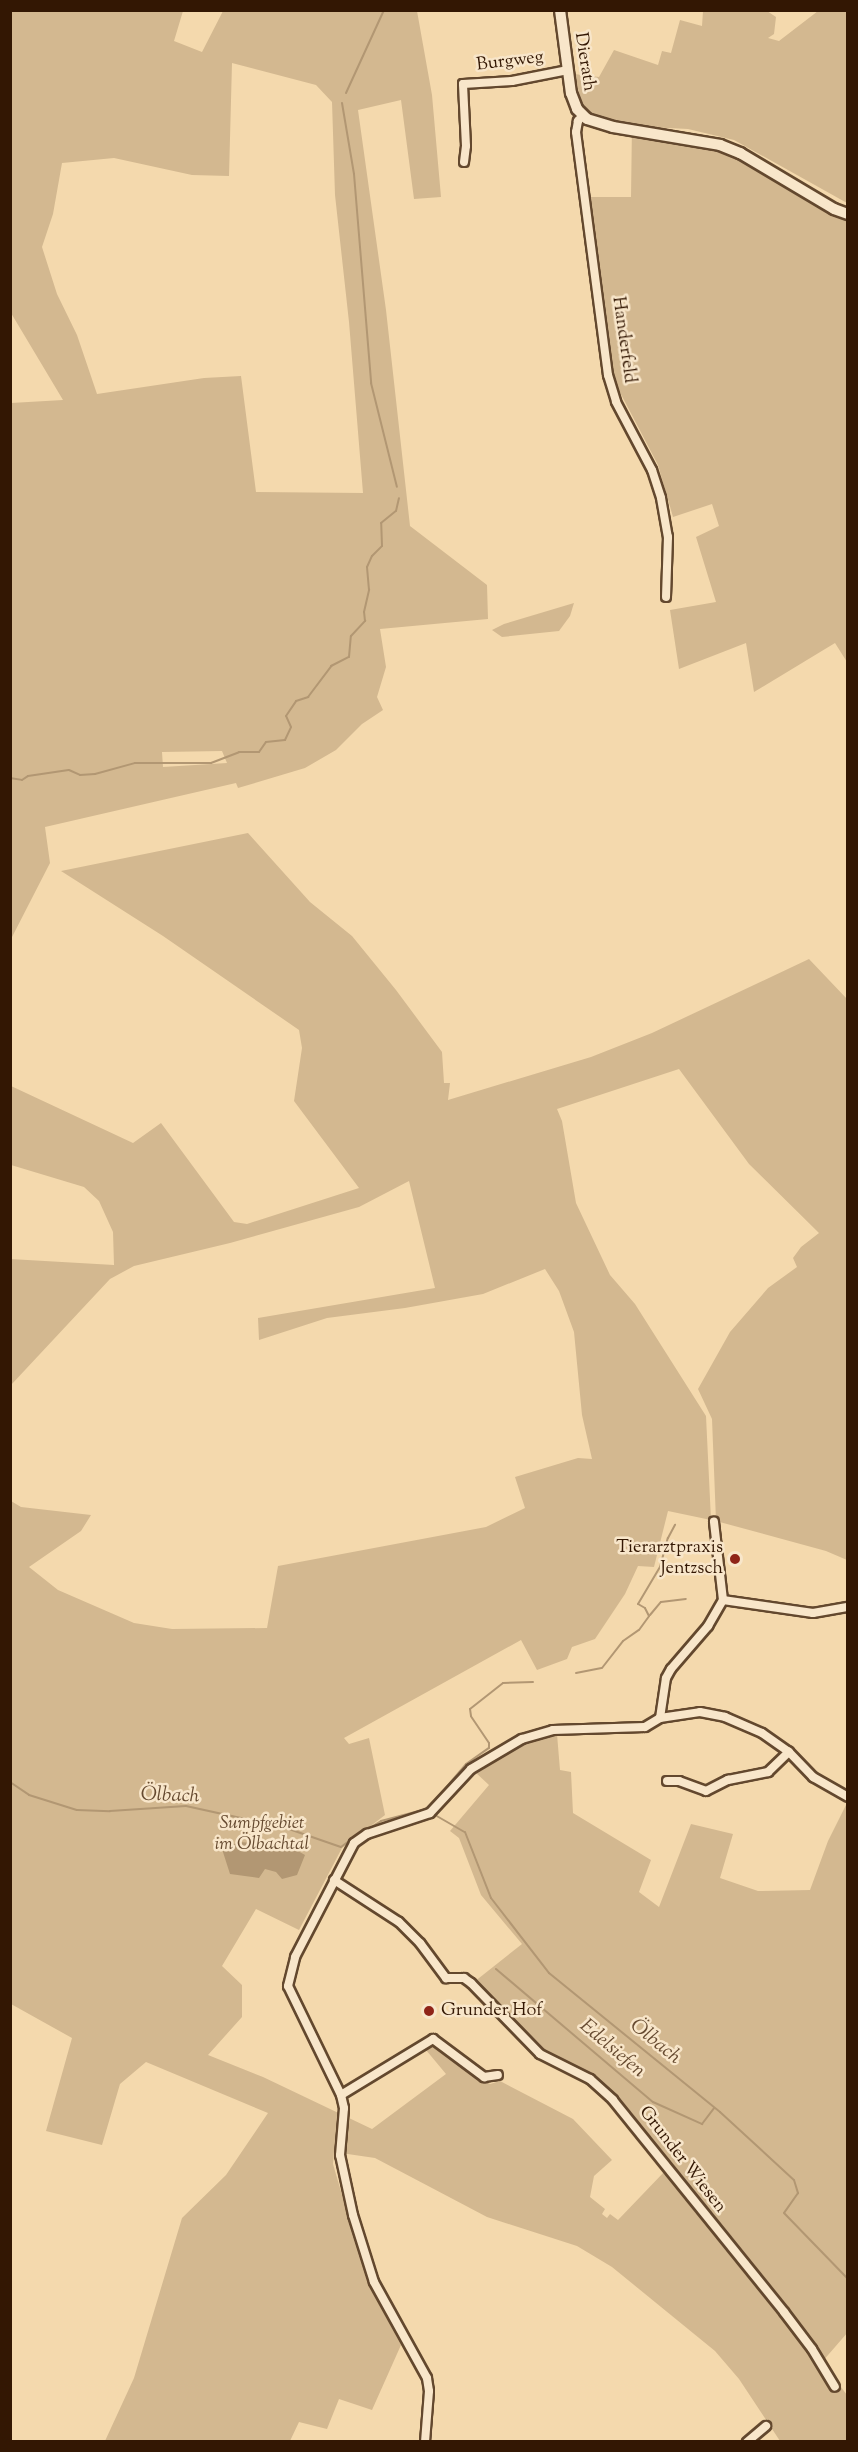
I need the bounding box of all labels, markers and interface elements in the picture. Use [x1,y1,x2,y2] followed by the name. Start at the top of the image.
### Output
[569,31,599,93] street label: Dierath
[475,47,545,77] street label: Burgweg
[606,295,640,385] street label: Handerfeld
[616,1538,723,1580] place label: Tierarztpraxis Jentzsch
[728,1552,742,1566] marker: Tierarztpraxis Jentzsch
[140,1783,200,1809] water label: Ölbach
[215,1814,309,1856] park label: Sumpfgebiet im Ölbachtal
[441,2000,543,2022] place label: Grunder Hof
[422,2004,436,2018] marker: Grunder Hof
[574,2014,650,2084] water label: Edelsiefen
[625,2014,685,2070] water label: Ölbach
[634,2102,730,2218] street label: Grunder Wiesen

